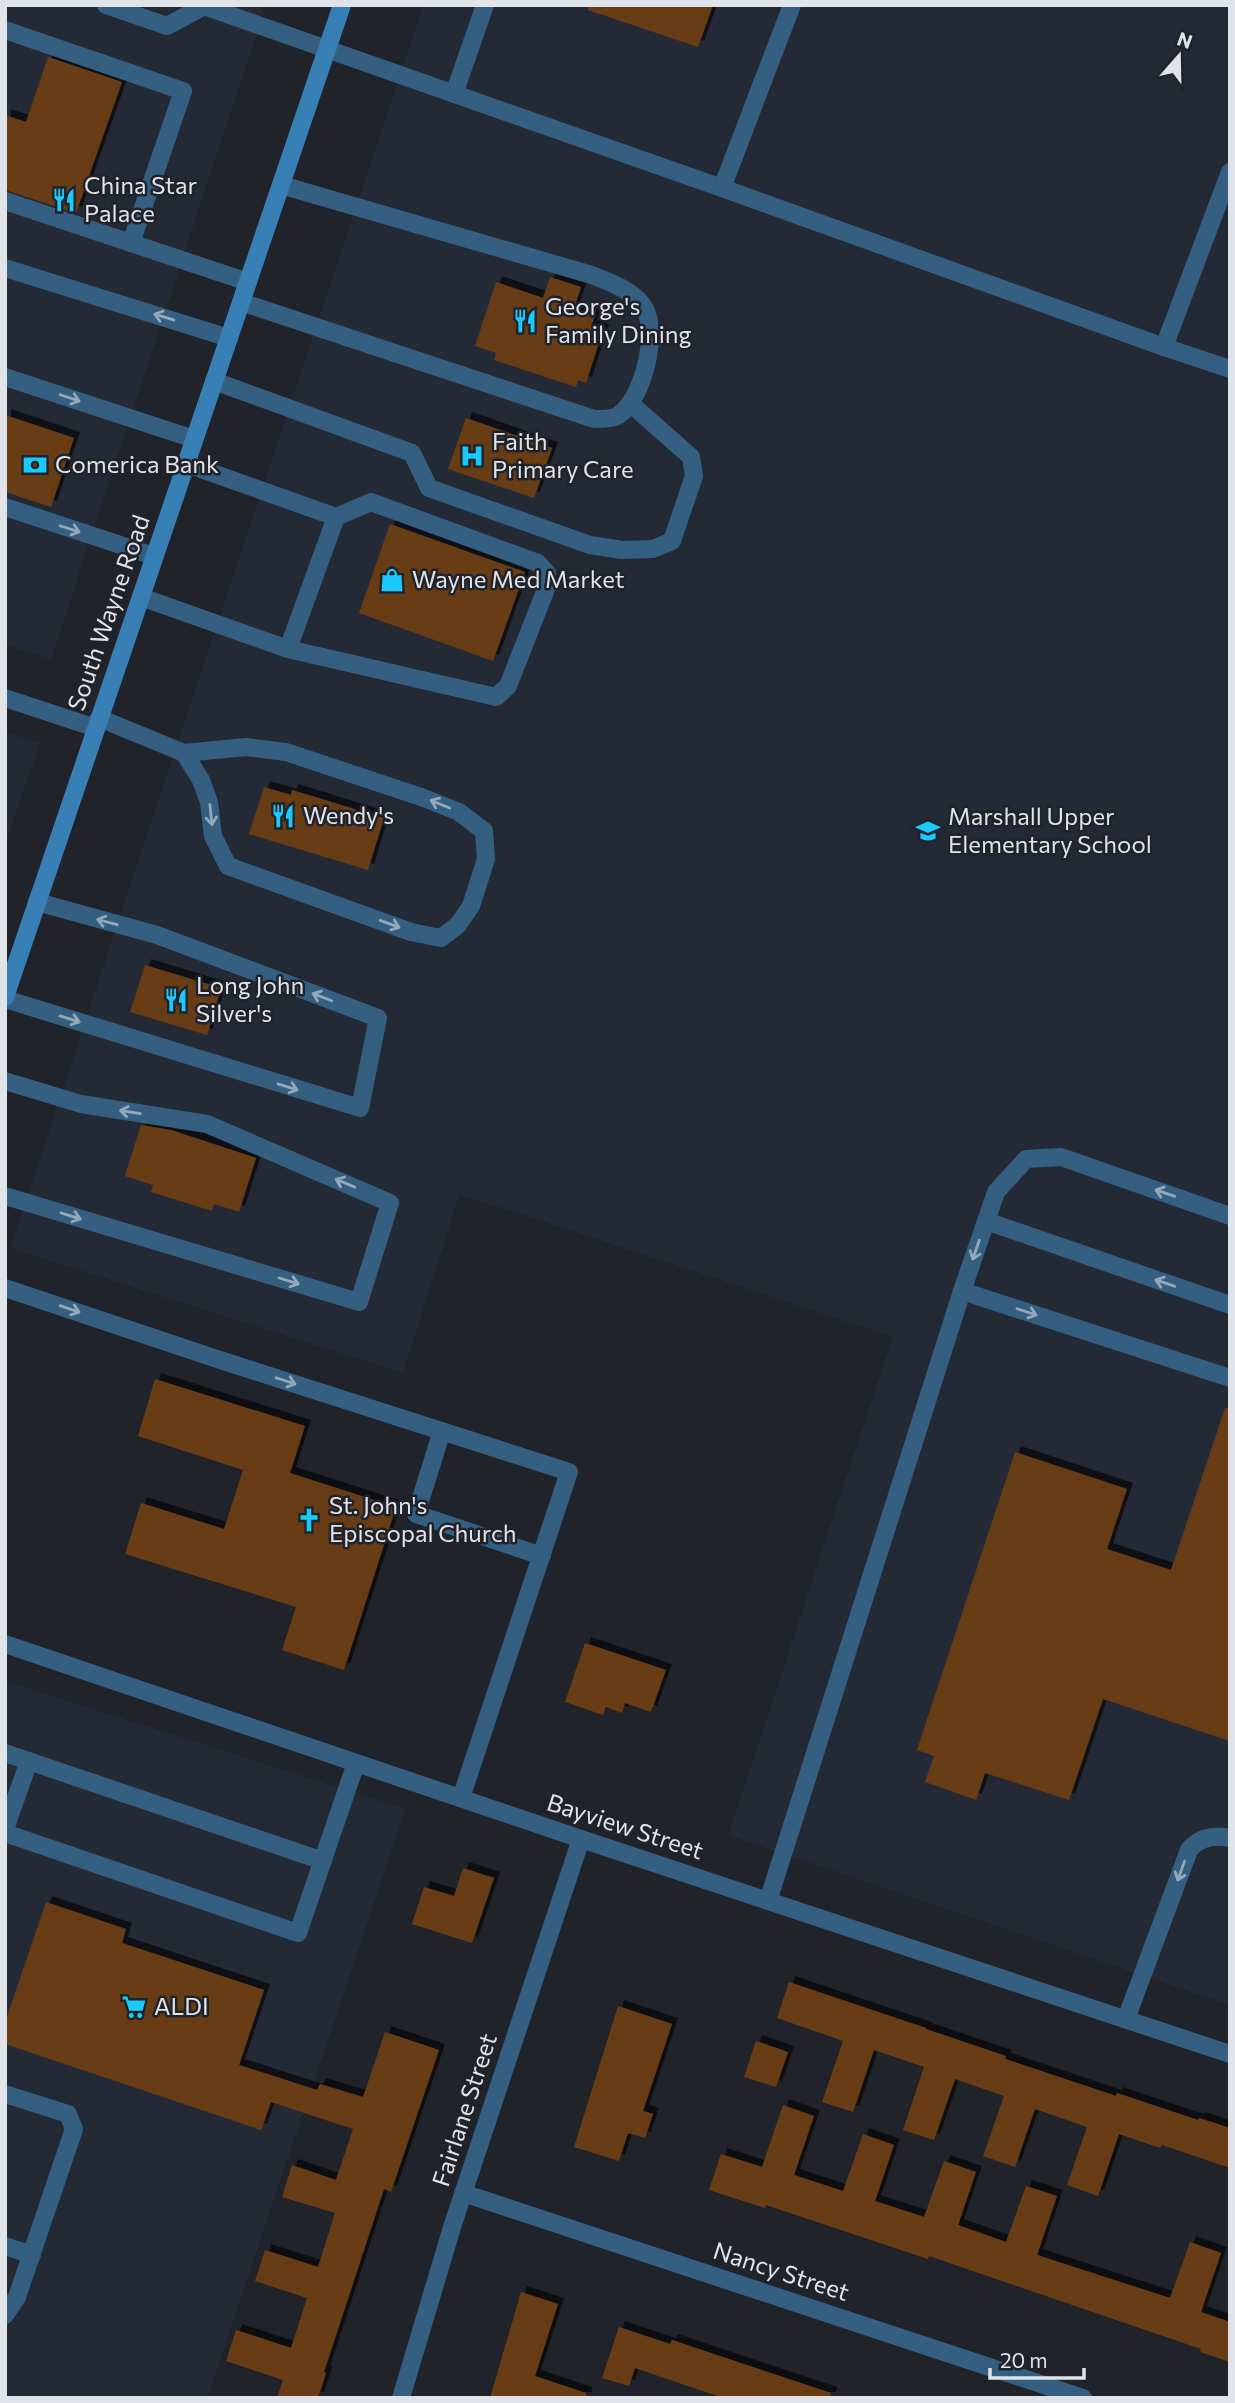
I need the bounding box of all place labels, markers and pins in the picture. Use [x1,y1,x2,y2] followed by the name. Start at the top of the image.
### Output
[84,170,197,227] place label: China Star Palace
[50,186,78,214] restaurant icon: China Star Palace
[545,291,692,348] place label: George's Family Dining
[511,307,539,335] restaurant icon: George's Family Dining
[492,426,634,483] place label: Faith Primary Care
[458,442,486,470] hospital icon: Faith Primary Care
[55,449,219,478] place label: Comerica Bank
[21,451,49,479] bank icon: Comerica Bank
[412,564,625,593] place label: Wayne Med Market
[378,566,406,594] shop icon: Wayne Med Market
[303,800,394,829] place label: Wendy's
[948,801,1152,858] place label: Marshall Upper Elementary School
[269,802,297,830] restaurant icon: Wendy's
[914,817,942,845] school or university icon: Marshall Upper Elementary School
[196,970,304,1027] place label: Long John Silver's
[162,986,190,1014] restaurant icon: Long John Silver's
[329,1490,517,1547] place label: St. John's Episcopal Church
[295,1506,323,1534] church icon: St. John's Episcopal Church
[154,1991,209,2020] place label: ALDI
[120,1993,148,2021] supermarket icon: ALDI

